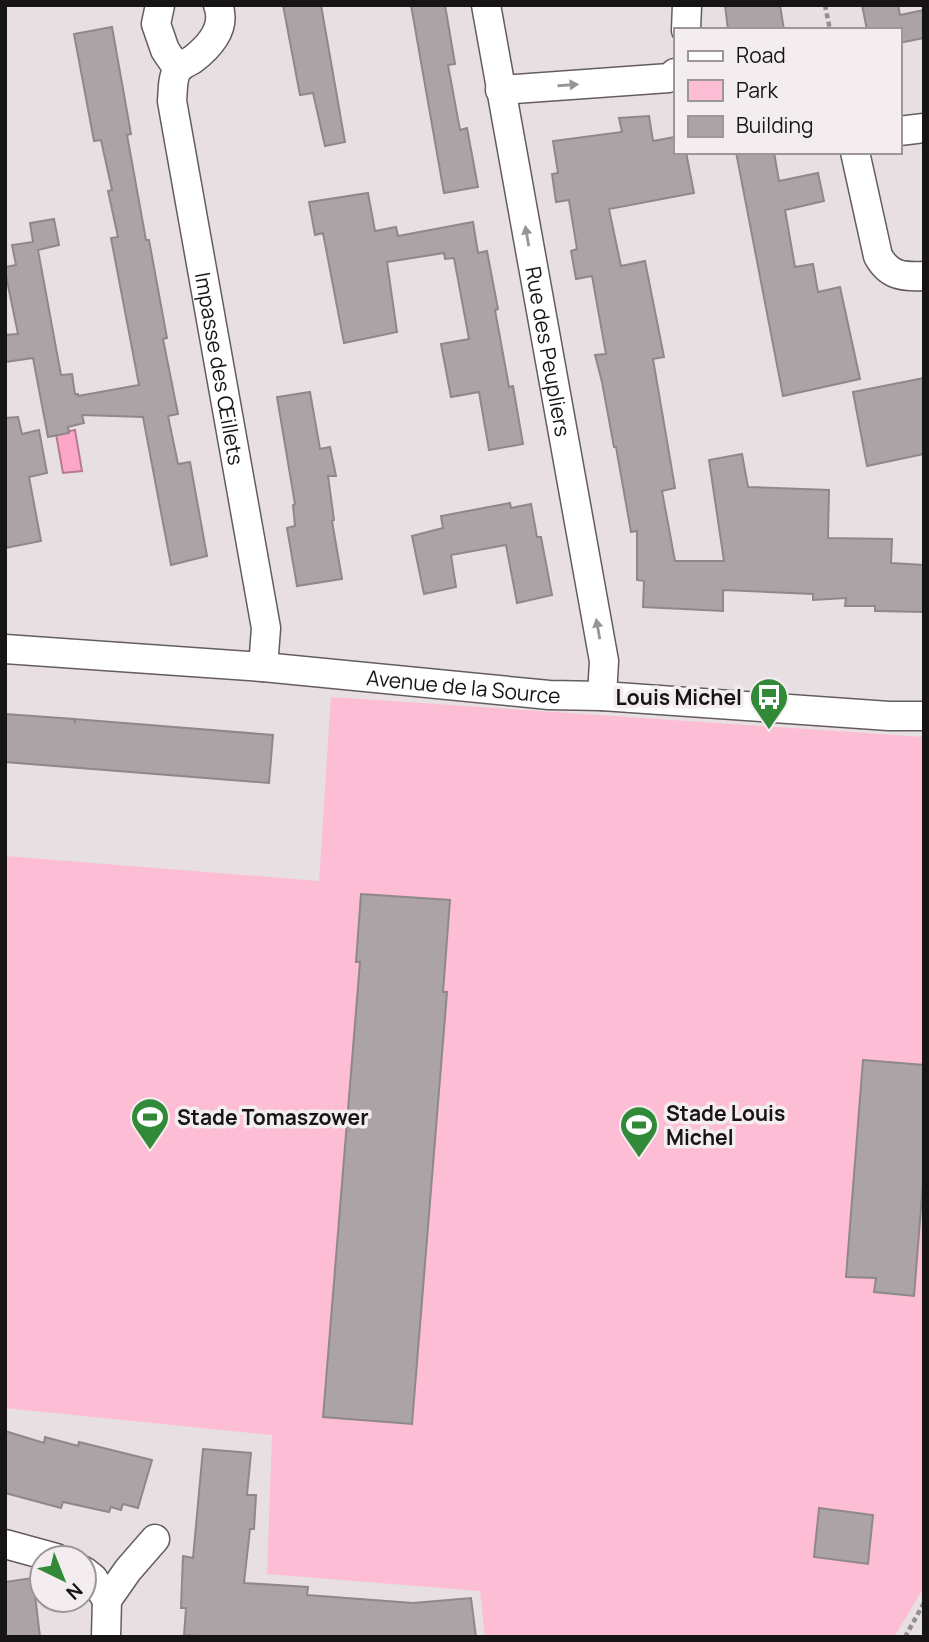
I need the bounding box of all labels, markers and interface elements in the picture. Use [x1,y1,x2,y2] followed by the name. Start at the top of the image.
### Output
[674,28,901,154] legend
[736,41,786,69] text: Road
[736,76,778,104] text: Park
[557,79,579,90] one-way arrow
[736,111,813,139] text: Building
[521,225,532,247] one-way arrow
[519,264,577,439] street label: Rue des Peupliers
[189,270,251,467] street label: Impasse des Œillets
[592,618,603,640] one-way arrow
[365,663,561,709] street label: Avenue de la Source
[748,676,790,731] bus stop icon: Louis Michel
[616,683,742,711] place label: Louis Michel
[129,1096,171,1151] sports icon: Stade Tomaszower
[666,1099,785,1151] place label: Stade Louis Michel
[177,1103,369,1131] place label: Stade Tomaszower
[618,1104,660,1159] sports icon: Stade Louis Michel
[28,1544,98,1614] north arrow
[61,1577,88,1606] text: N

